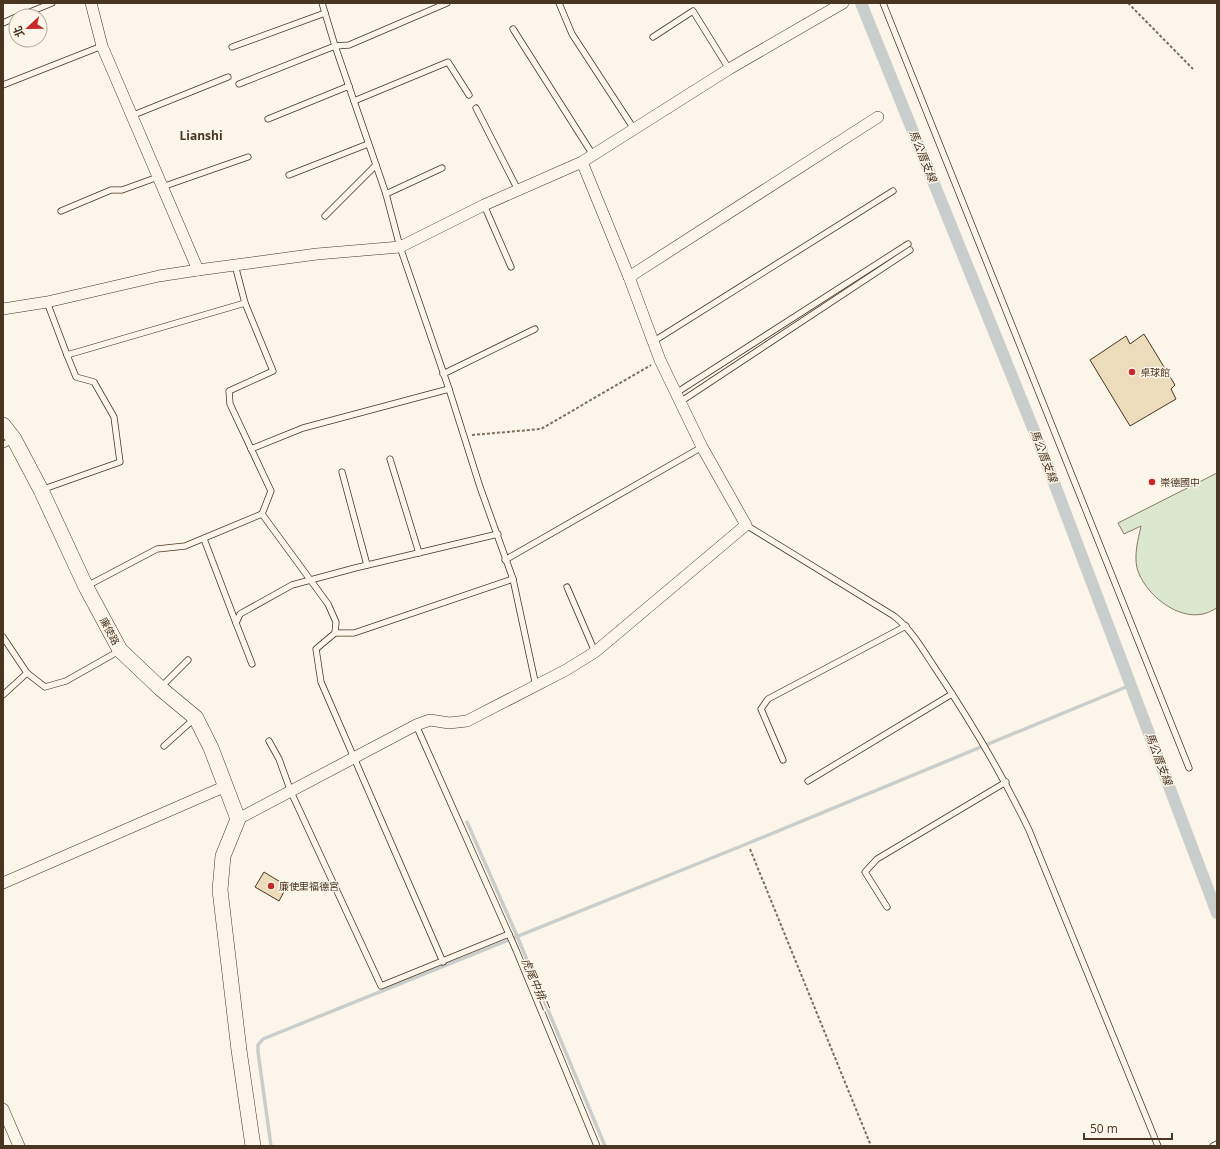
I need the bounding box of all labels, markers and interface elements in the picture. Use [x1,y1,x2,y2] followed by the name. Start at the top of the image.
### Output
[8,8,48,48] north arrow
[9,24,27,40] text: 北
[179,127,223,144] district label: Lianshi
[906,128,941,186] water label: 馬公厝支線
[1140,365,1170,379] place label: 桌球館
[1127,367,1137,377] marker: 桌球館
[1028,427,1062,486] water label: 馬公厝支線
[1160,475,1200,489] place label: 崇德國中
[1147,477,1157,487] marker: 崇德國中
[97,614,123,648] street label: 廉使路
[1143,730,1177,789] water label: 馬公厝支線
[279,879,339,893] place label: 廉使里福德宮
[266,881,276,891] marker: 廉使里福德宮
[519,956,554,1013] water label: 虎尾中排二
[1084,1115,1172,1141] scale bar
[1090,1120,1118,1137] text: 50 m

